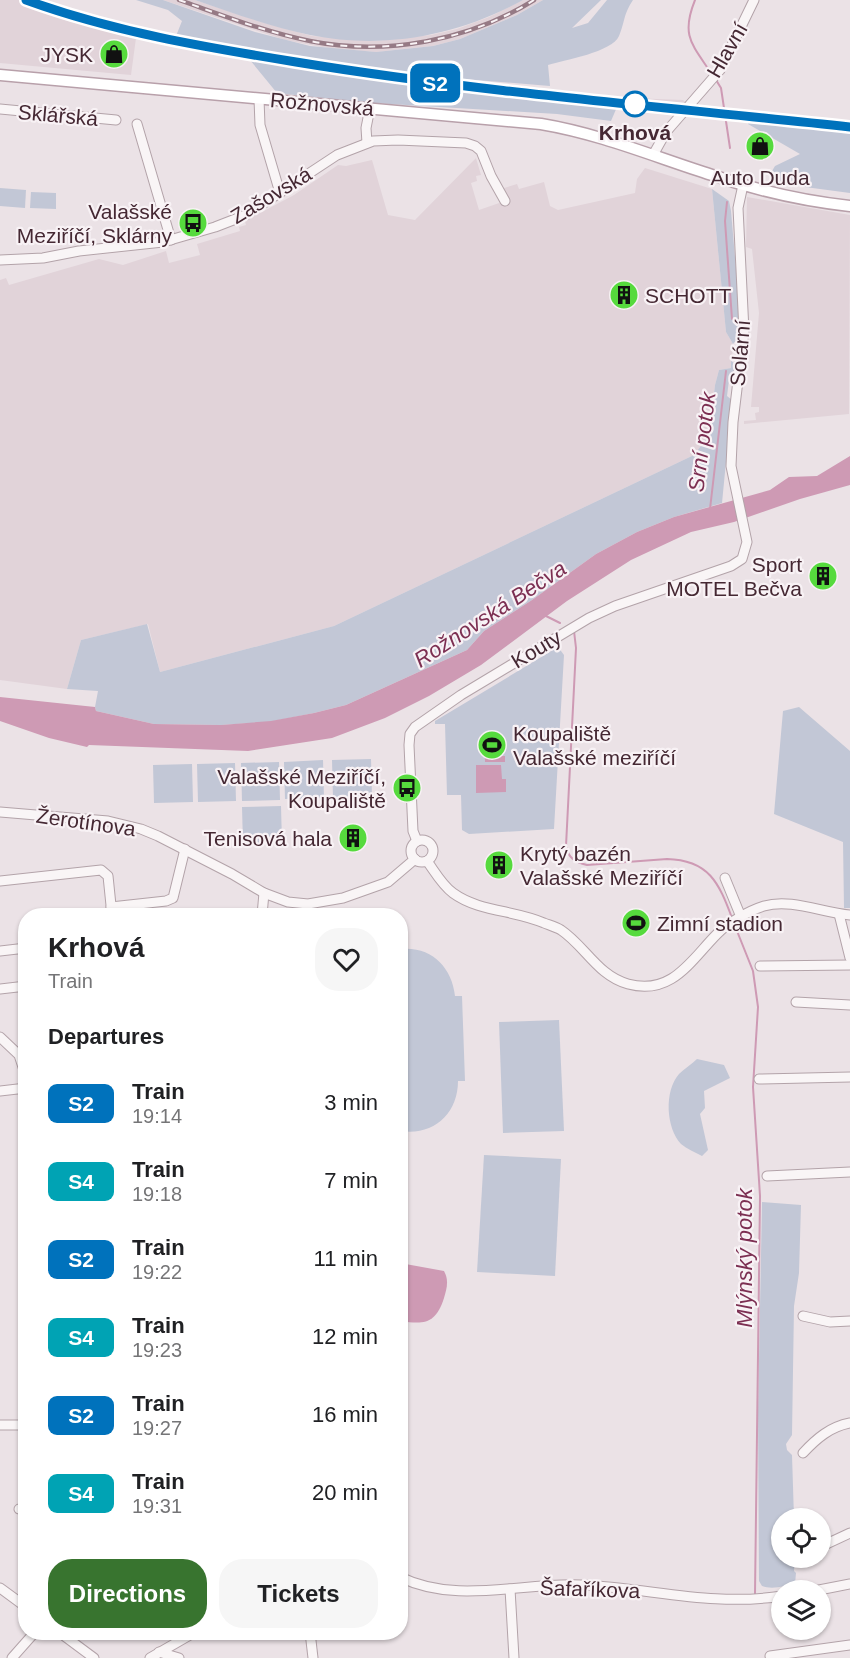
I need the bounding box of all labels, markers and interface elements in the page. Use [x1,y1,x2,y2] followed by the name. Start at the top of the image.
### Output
[702,18,752,82] street label: Hlavní
[98,38,130,70] shop icon: JYSK
[40,43,93,66] place label: JYSK
[408,64,462,103] line badge: S2
[422,72,448,95] text: S2
[269,88,375,120] street label: Rožnovská
[622,91,648,117] marker: Krhová
[17,100,99,130] street label: Sklářská
[599,121,671,144] place label: Krhová
[744,130,776,162] shop icon: Auto Duda
[227,162,316,228] street label: Zašovská
[710,166,810,189] place label: Auto Duda
[17,200,172,247] place label: Valašské Meziříčí, Sklárny
[177,207,209,239] bus stop icon: Valašské Meziříčí, Sklárny
[608,279,640,311] building icon: SCHOTT
[645,284,732,307] place label: SCHOTT
[726,319,754,387] street label: Solární
[683,390,721,493] water label: Srní potok
[666,553,802,600] place label: Sport MOTEL Bečva
[409,556,571,672] water label: Rožnovská Bečva
[807,560,839,592] building icon: Sport MOTEL Bečva
[507,625,565,673] street label: Kouty
[513,722,676,769] place label: Koupaliště Valašské meziříčí
[476,729,508,761] sports icon: Koupaliště Valašské meziříčí
[217,765,386,812] place label: Valašské Meziříčí, Koupaliště
[391,772,423,804] bus stop icon: Valašské Meziříčí, Koupaliště
[35,804,138,840] street label: Žerotínova
[337,822,369,854] building icon: Tenisová hala
[204,827,332,850] place label: Tenisová hala
[520,842,683,889] place label: Krytý bazén Valašské Meziříčí
[483,849,515,881] building icon: Krytý bazén Valašské Meziříčí
[620,907,652,939] sports icon: Zimní stadion
[657,912,783,935] place label: Zimní stadion
[315,928,378,991] button: heart
[48,932,144,963] text: Krhová
[48,970,93,992] text: Train
[48,1024,164,1049] text: Departures
[132,1079,185,1104] text: Train
[324,1090,378,1115] text: 3 min
[68,1092,94,1115] text: S2
[132,1105,182,1127] text: 19:14
[132,1157,185,1182] text: Train
[324,1168,378,1193] text: 7 min
[68,1170,94,1193] text: S4
[132,1183,182,1205] text: 19:18
[732,1187,757,1328] water label: Mlýnský potok
[132,1235,185,1260] text: Train
[314,1246,378,1271] text: 11 min
[68,1248,94,1271] text: S2
[132,1261,182,1283] text: 19:22
[132,1313,185,1338] text: Train
[312,1324,378,1349] text: 12 min
[68,1326,94,1349] text: S4
[132,1339,182,1361] text: 19:23
[132,1391,185,1416] text: Train
[312,1402,378,1427] text: 16 min
[68,1404,94,1427] text: S2
[132,1417,182,1439] text: 19:27
[132,1469,185,1494] text: Train
[312,1480,378,1505] text: 20 min
[68,1482,94,1505] text: S4
[132,1495,182,1517] text: 19:31
[771,1508,831,1640] map controls
[771,1508,831,1568] button: locate
[48,1559,207,1628] button: Directions
[219,1559,378,1628] button: Tickets
[539,1576,641,1602] street label: Šafaříkova
[771,1580,831,1640] button: layers

